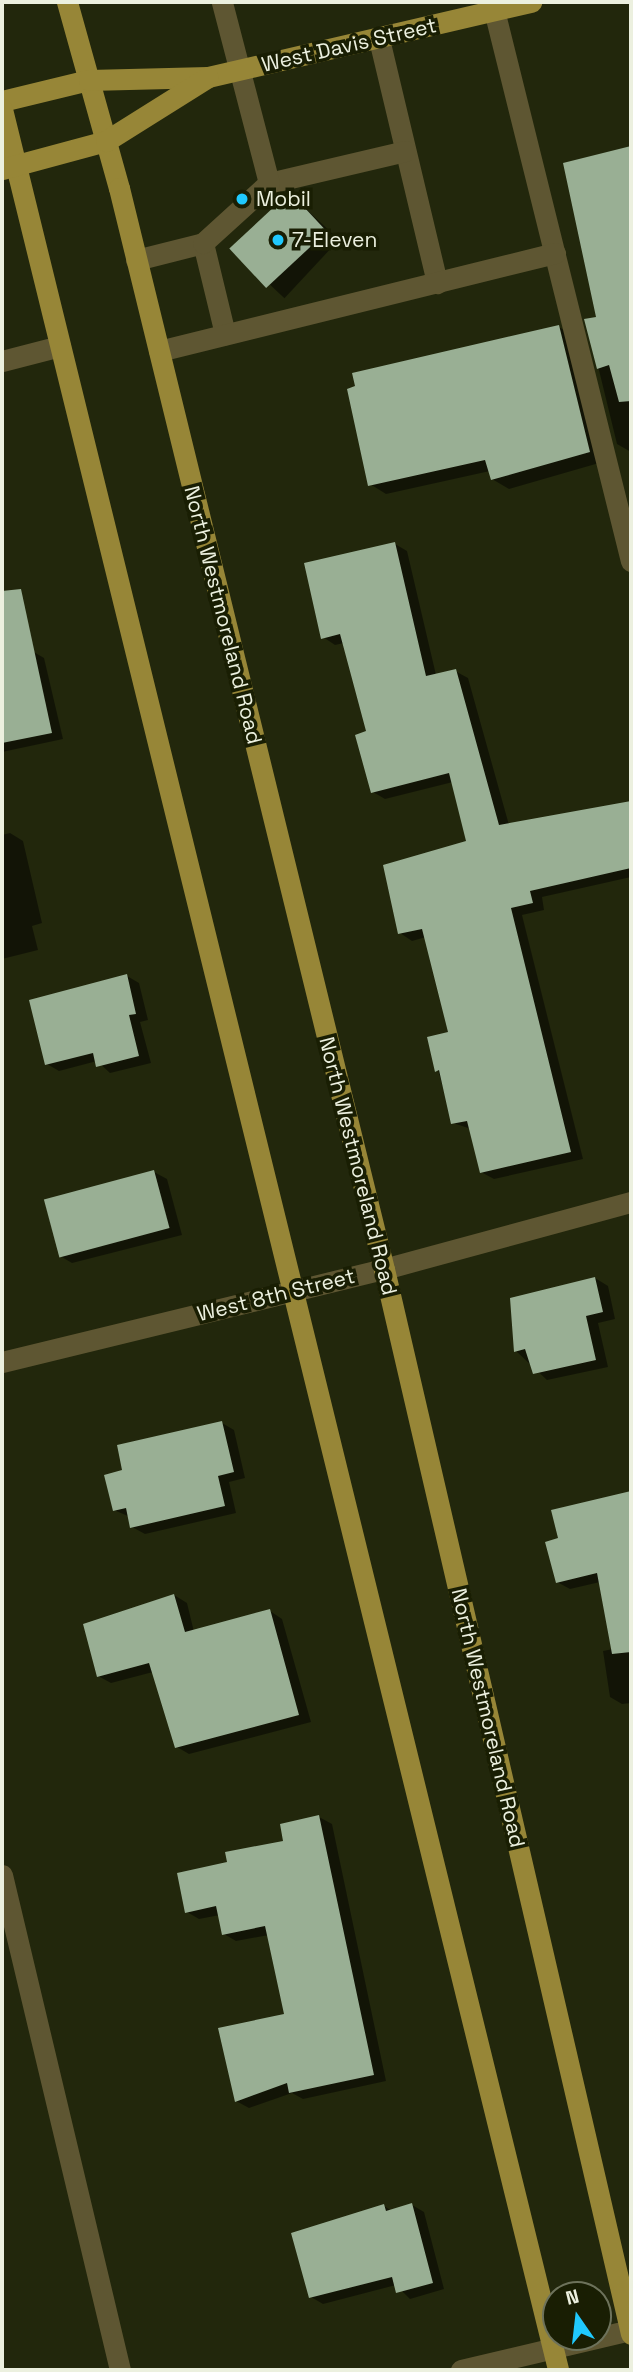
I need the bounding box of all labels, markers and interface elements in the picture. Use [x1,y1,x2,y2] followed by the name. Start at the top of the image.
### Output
[259,13,439,77] street label: West Davis Street
[256,186,311,212] place label: Mobil
[234,191,250,207] marker: Mobil
[292,227,377,253] place label: 7-Eleven
[270,232,286,248] marker: 7-Eleven
[179,483,267,747] street label: North Westmoreland Road
[314,1034,402,1298] street label: North Westmoreland Road
[195,1263,357,1327] street label: West 8th Street
[446,1586,530,1850] street label: North Westmoreland Road
[542,2281,612,2351] north arrow
[563,2283,581,2311] text: N

